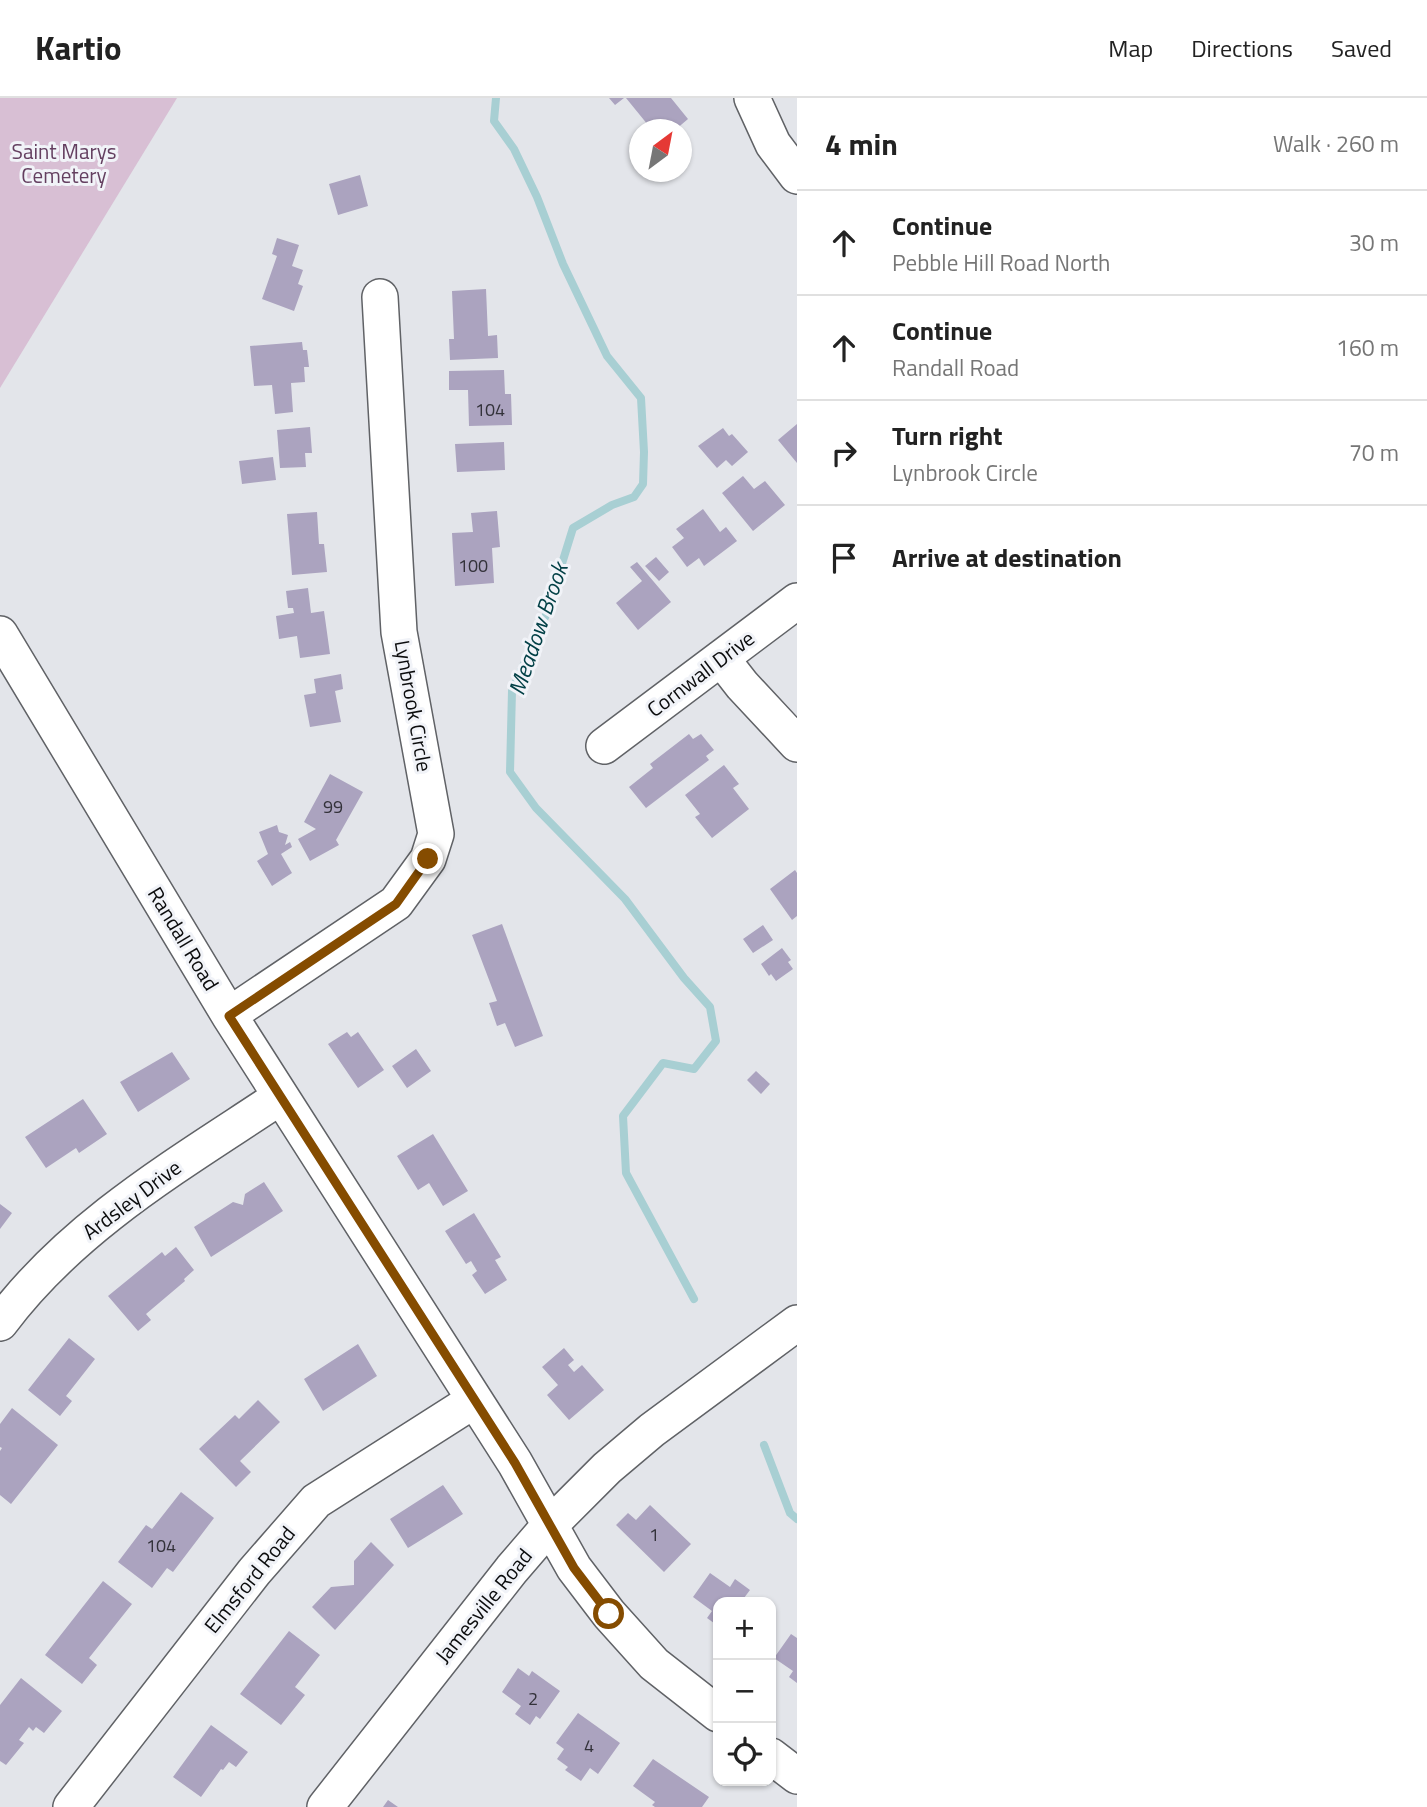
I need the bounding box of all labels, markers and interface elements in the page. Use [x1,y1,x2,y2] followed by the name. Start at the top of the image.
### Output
[35,23,122,73] text: Kartio
[1108,30,1153,66] text: Map
[1191,30,1293,66] text: Directions
[1331,30,1392,66] text: Saved
[629,119,692,182] north arrow
[825,121,898,167] text: 4 min
[1273,126,1399,161] text: Walk · 260 m
[12,135,116,191] park label: Saint Marys Cemetery
[892,206,992,245] text: Continue
[825,224,863,262] icon: ahead
[1349,225,1399,260] text: 30 m
[892,245,1110,280] text: Pebble Hill Road North
[892,311,992,350] text: Continue
[825,329,863,367] icon: ahead
[1336,330,1399,365] text: 160 m
[892,350,1019,385] text: Randall Road
[475,396,505,423] house number: 104
[892,416,1003,455] text: Turn right
[825,434,863,472] icon: right
[1349,435,1399,470] text: 70 m
[892,455,1038,490] text: Lynbrook Circle
[892,538,1122,577] text: Arrive at destination
[825,539,863,577] icon: arrive
[458,552,488,579] house number: 100
[499,555,577,700] water label: Meadow Brook
[640,622,761,724] street label: Cornwall Drive
[387,637,441,774] street label: Lynbrook Circle
[323,793,343,820] house number: 99
[412,843,443,874] route end
[140,880,227,997] street label: Randall Road
[75,1151,187,1247] street label: Ardsley Drive
[196,1519,303,1640] street label: Elmsford Road
[649,1521,659,1548] house number: 1
[146,1532,176,1559] house number: 104
[427,1541,540,1670] street label: Jamesville Road
[713,1597,776,1786] map controls
[713,1597,776,1660] button: +
[593,1598,624,1629] route start
[713,1660,776,1723] button: −
[528,1685,538,1712] house number: 2
[713,1723,776,1786] button: locate
[584,1732,594,1759] house number: 4

